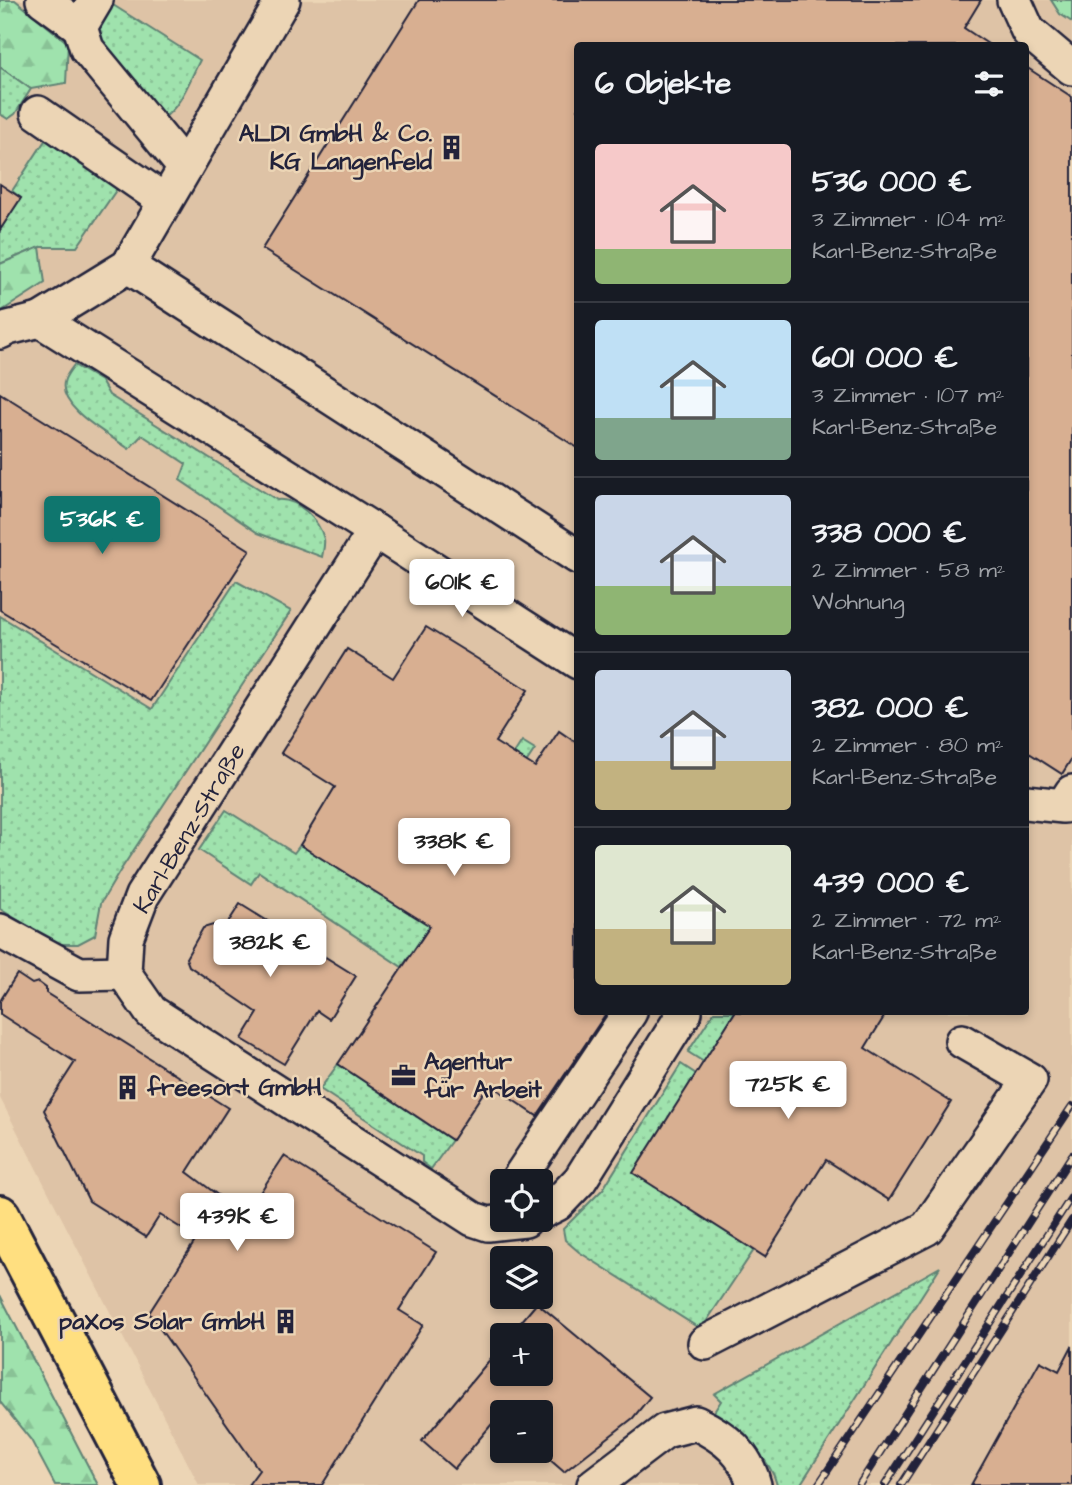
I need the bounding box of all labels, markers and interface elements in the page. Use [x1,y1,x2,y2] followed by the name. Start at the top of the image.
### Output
[595,63,731,105] text: 6 Objekte
[970,65,1008,103] icon: filters
[239,117,433,180] place label: ALDI GmbH & Co. KG Langenfeld
[438,133,466,161] building icon: ALDI GmbH & Co. KG Langenfeld
[812,161,972,203] text: 536 000 €
[651,172,735,256] icon: home
[812,203,1006,235] text: 3 Zimmer · 104 m²
[812,235,997,267] text: Karl-Benz-Straße
[812,337,958,379] text: 601 000 €
[651,348,735,432] icon: home
[812,379,1004,411] text: 3 Zimmer · 107 m²
[812,411,997,443] text: Karl-Benz-Straße
[45,496,159,556] pin: 536K €
[60,503,144,535] text: 536K €
[812,512,967,554] text: 338 000 €
[651,523,735,607] icon: home
[812,554,1005,586] text: 2 Zimmer · 58 m²
[405,560,519,619] pin: 601K €
[425,566,499,598] text: 601K €
[812,586,905,618] text: Wohnung
[812,687,969,729] text: 382 000 €
[651,698,735,782] icon: home
[812,729,1004,761] text: 2 Zimmer · 80 m²
[126,737,254,920] street label: Karl-Benz-Straße
[812,761,997,793] text: Karl-Benz-Straße
[397,818,511,878] pin: 338K €
[414,825,494,857] text: 338K €
[812,862,969,904] text: 439 000 €
[651,873,735,957] icon: home
[812,904,1002,936] text: 2 Zimmer · 72 m²
[213,920,327,979] pin: 382K €
[229,926,311,958] text: 382K €
[812,936,997,968] text: Karl-Benz-Straße
[423,1045,542,1107] place label: Agentur für Arbeit
[390,1061,418,1089] office icon: Agentur für Arbeit
[731,1062,845,1121] pin: 725K €
[745,1068,831,1100] text: 725K €
[146,1071,322,1105] place label: freesort GmbH
[113,1073,141,1101] building icon: freesort GmbH
[490,1169,553,1463] map controls
[490,1169,553,1232] button: locate
[180,1194,294,1253] pin: 439K €
[196,1200,278,1232] text: 439K €
[490,1246,553,1309] button: layers
[59,1305,265,1339] place label: paXos Solar GmbH
[271,1307,299,1335] building icon: paXos Solar GmbH
[490,1323,553,1386] button: +
[490,1400,553,1463] button: −

